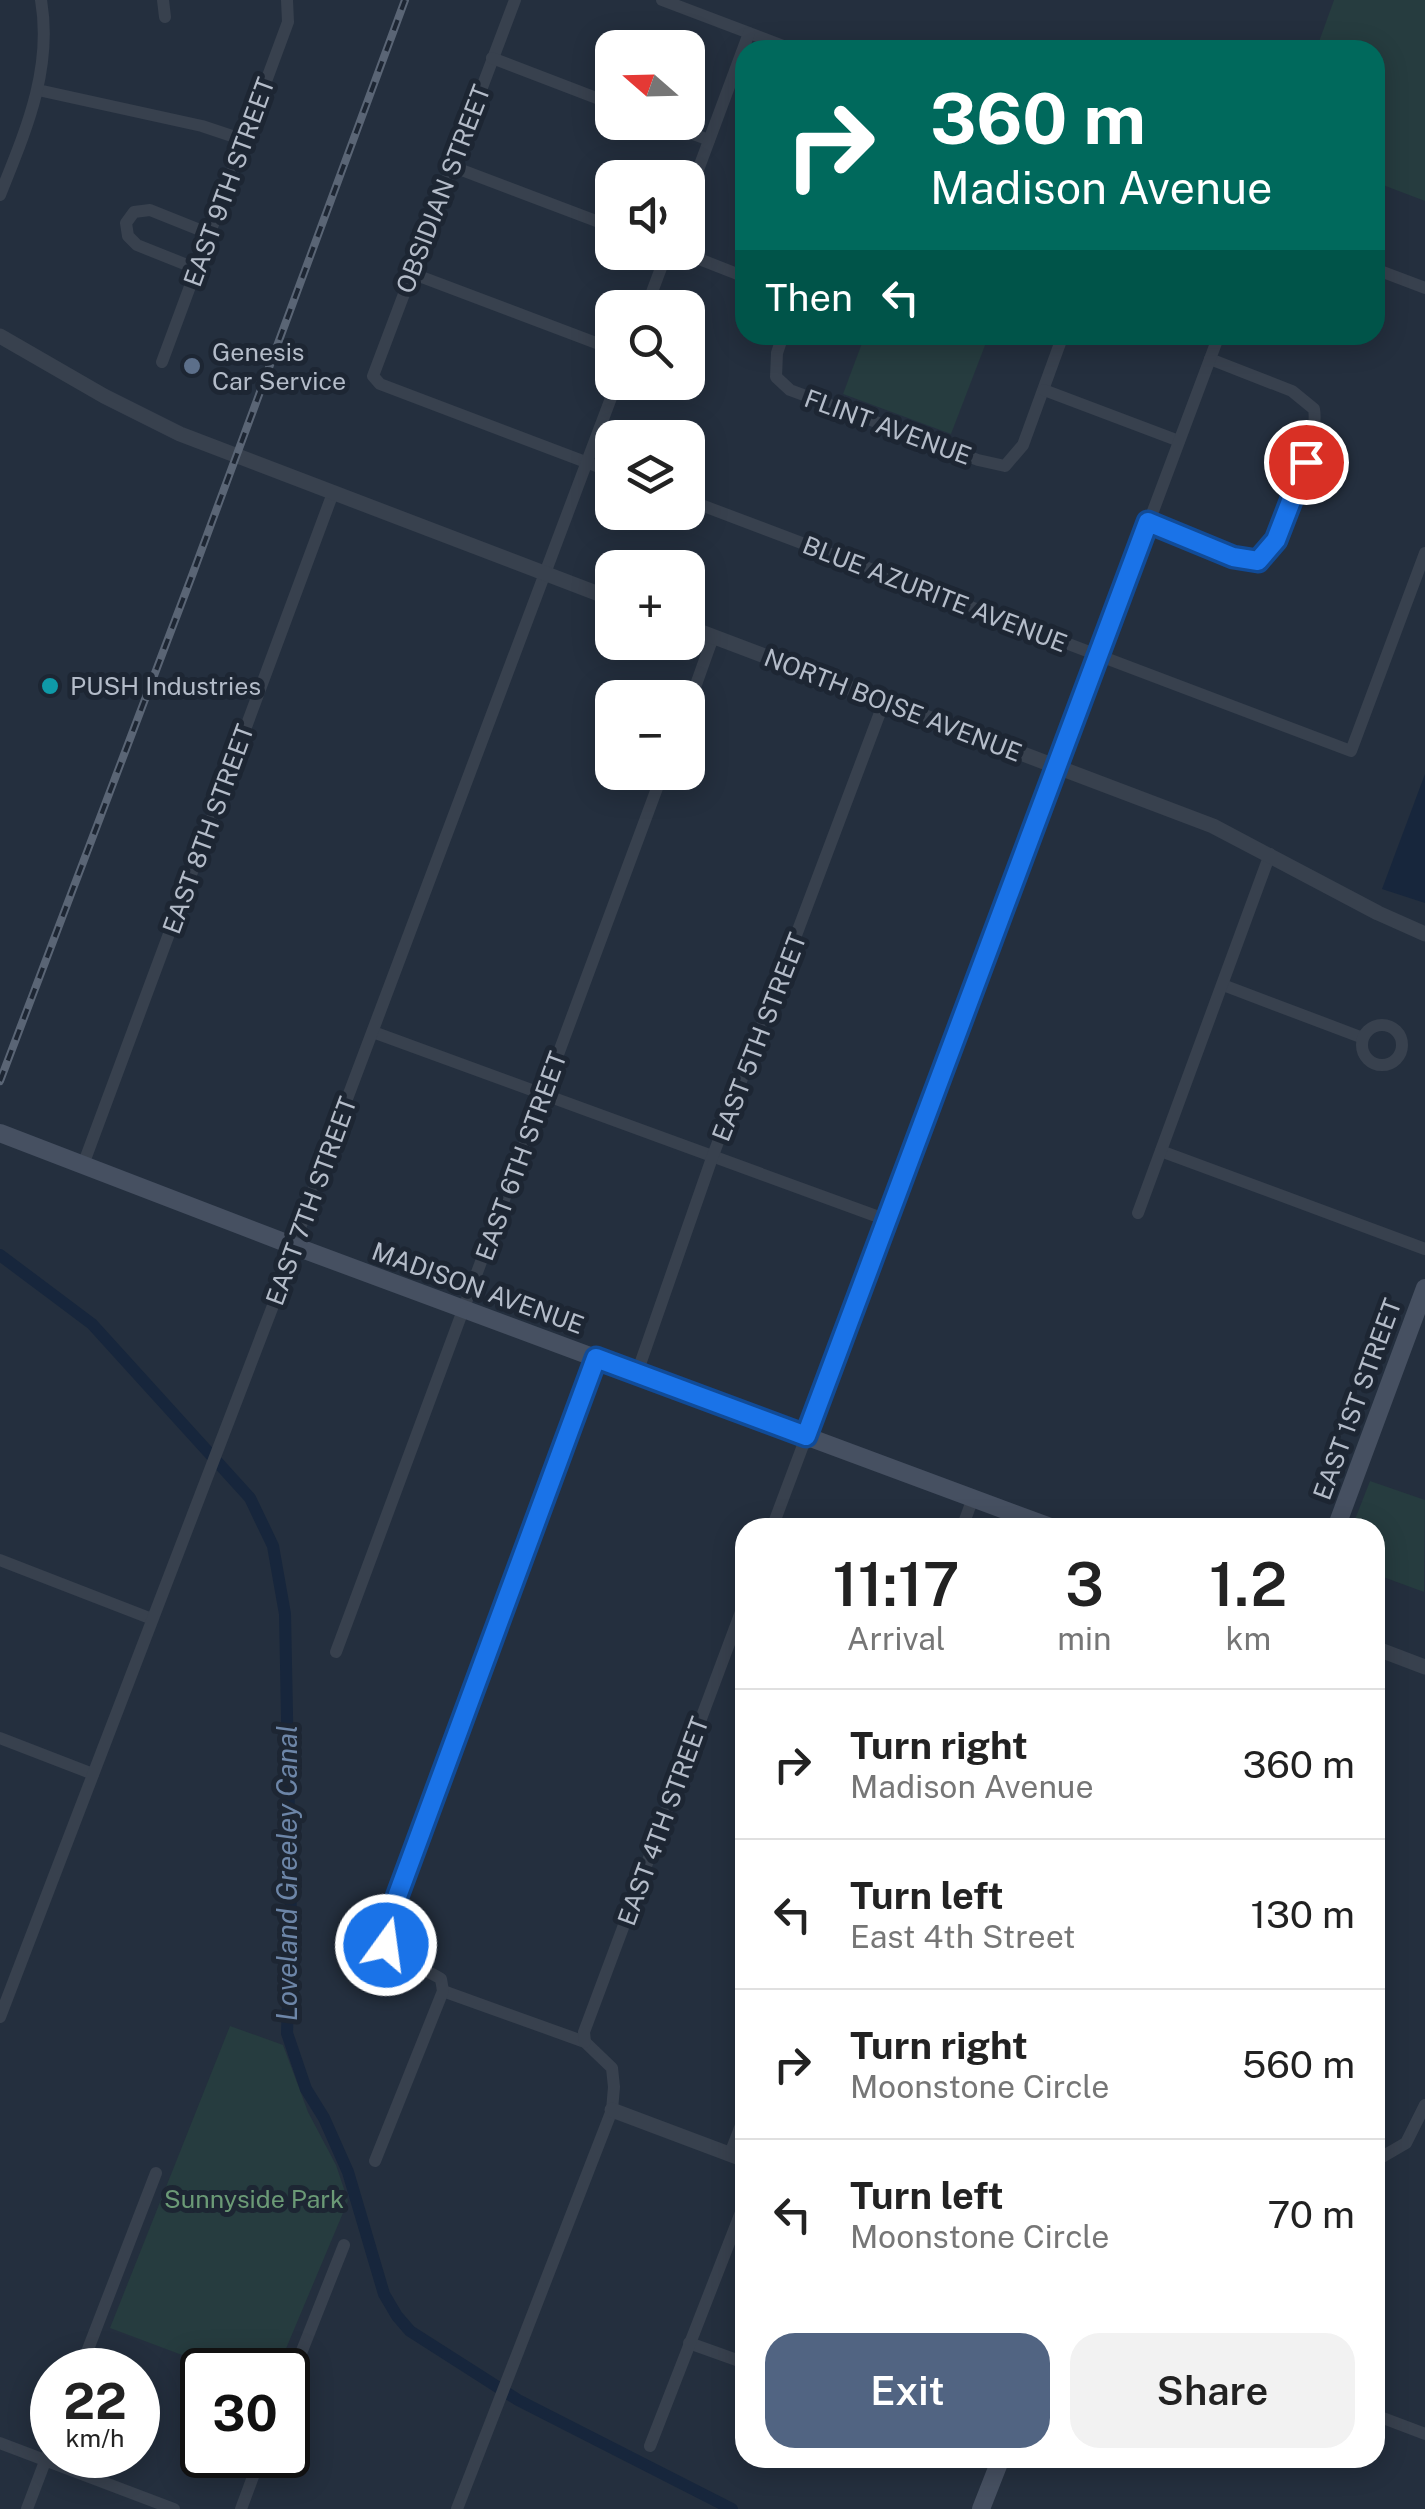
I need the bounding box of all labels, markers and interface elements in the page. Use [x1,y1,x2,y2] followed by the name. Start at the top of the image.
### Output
[595,30,705,140] north arrow
[595,30,705,790] map controls
[177,73,281,291] street label: EAST 9TH STREET
[930,77,1146,160] text: 360 m
[765,80,895,210] icon: right
[389,81,497,297] street label: OBSIDIAN STREET
[595,160,705,270] button: sound
[930,161,1273,214] text: Madison Avenue
[873,270,928,325] icon: left
[765,275,853,320] text: Then
[595,290,705,400] button: search
[212,337,346,396] place label: Genesis Car Service
[181,355,203,377] marker: Genesis Car Service
[801,383,975,471] street label: FLINT AVENUE
[595,420,705,530] button: layers
[1264,420,1349,505] pin
[1279,435,1334,490] icon: arrive
[799,530,1071,658] street label: BLUE AZURITE AVENUE
[595,550,705,660] button: +
[760,642,1026,768] street label: NORTH BOISE AVENUE
[70,671,261,701] place label: PUSH Industries
[39,675,61,697] marker: PUSH Industries
[595,680,705,790] button: −
[156,720,260,938] street label: EAST 8TH STREET
[705,929,813,1145] street label: EAST 5TH STREET
[469,1047,573,1265] street label: EAST 6TH STREET
[259,1093,363,1309] street label: EAST 7TH STREET
[368,1236,588,1340] street label: MADISON AVENUE
[1307,1294,1407,1504] street label: EAST 1ST STREET
[833,1549,960,1620] text: 11:17
[1065,1549,1104,1620] text: 3
[1209,1549,1287,1620] text: 1.2
[847,1620,946,1657] text: Arrival
[1057,1620,1112,1657] text: min
[1225,1620,1271,1657] text: km
[611,1712,715,1929] street label: EAST 4TH STREET
[850,1723,1028,1768] text: Turn right
[270,1725,303,2021] water label: Loveland Greeley Canal
[765,1737,820,1792] icon: right
[1243,1742,1355,1787] text: 360 m
[850,1768,1094,1805] text: Madison Avenue
[850,1873,1004,1918] text: Turn left
[765,1887,820,1942] icon: left
[1250,1892,1355,1937] text: 130 m
[334,1893,438,1997] position arrow
[850,1918,1076,1955] text: East 4th Street
[850,2023,1028,2068] text: Turn right
[765,2037,820,2092] icon: right
[1242,2042,1355,2087] text: 560 m
[850,2068,1109,2105] text: Moonstone Circle
[850,2173,1004,2218] text: Turn left
[164,2184,344,2214] park label: Sunnyside Park
[765,2187,820,2242] icon: left
[1268,2192,1355,2237] text: 70 m
[850,2218,1109,2255] text: Moonstone Circle
[765,2333,1050,2448] button: Exit
[1070,2333,1355,2448] button: Share
[180,2348,310,2478] speed limit sign: 30
[63,2371,127,2430] text: 22
[66,2423,124,2453] text: km/h

